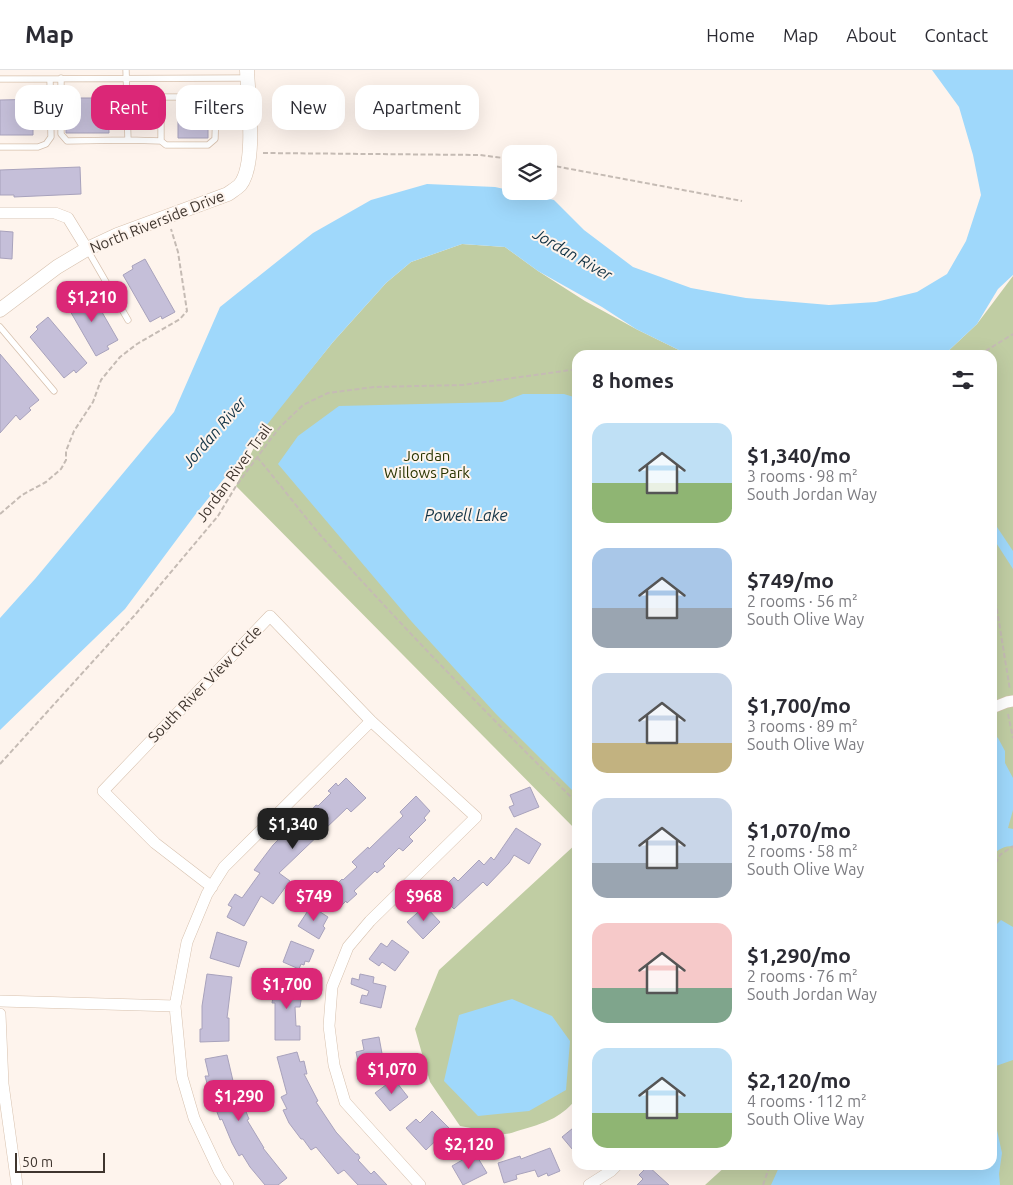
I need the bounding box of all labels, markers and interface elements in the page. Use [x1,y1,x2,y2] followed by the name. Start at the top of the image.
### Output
[25,21,74,48] text: Map
[706,25,755,45] text: Home
[783,25,818,45] text: Map
[846,25,896,45] text: About
[924,25,988,45] text: Contact
[15,85,81,130] chip: Buy
[91,85,166,130] chip: Rent
[176,85,262,130] chip: Filters
[272,85,345,130] chip: New
[355,85,479,130] chip: Apartment
[502,145,557,200] map controls
[502,145,557,200] button: layers
[87,187,226,256] street label: North Riverside Drive
[530,224,616,284] water label: Jordan River
[51,280,133,323] pin: $1,210
[67,288,117,306] text: $1,210
[949,366,977,394] icon: filters
[592,368,674,392] text: 8 homes
[178,392,250,472] water label: Jordan River
[192,420,275,525] street label: Jordan River Trail
[632,443,692,503] icon: home
[747,443,851,467] text: $1,340/mo
[384,447,470,481] park label: Jordan Willows Park
[747,467,858,485] text: 3 rooms · 98 m²
[747,485,877,503] text: South Jordan Way
[424,506,508,524] water label: Powell Lake
[632,568,692,628] icon: home
[747,568,834,592] text: $749/mo
[747,592,858,610] text: 2 rooms · 56 m²
[747,610,864,628] text: South Olive Way
[145,622,265,745] street label: South River View Circle
[632,693,692,753] icon: home
[747,693,851,717] text: $1,700/mo
[747,717,858,735] text: 3 rooms · 89 m²
[747,735,864,753] text: South Olive Way
[252,808,334,850] pin: $1,340
[268,815,318,833] text: $1,340
[632,818,692,878] icon: home
[747,818,851,842] text: $1,070/mo
[747,842,858,860] text: 2 rooms · 58 m²
[747,860,864,878] text: South Olive Way
[284,880,344,922] pin: $749
[394,880,454,922] pin: $968
[296,887,332,905] text: $749
[406,887,442,905] text: $968
[632,943,692,1003] icon: home
[747,943,851,967] text: $1,290/mo
[747,967,858,985] text: 2 rooms · 76 m²
[246,968,328,1010] pin: $1,700
[262,975,312,993] text: $1,700
[747,985,877,1003] text: South Jordan Way
[351,1052,433,1095] pin: $1,070
[367,1060,417,1078] text: $1,070
[632,1068,692,1128] icon: home
[747,1068,851,1092] text: $2,120/mo
[198,1080,280,1122] pin: $1,290
[214,1087,264,1105] text: $1,290
[747,1092,867,1110] text: 4 rooms · 112 m²
[747,1110,864,1128] text: South Olive Way
[428,1128,510,1170] pin: $2,120
[444,1135,494,1153] text: $2,120
[15,1150,105,1173] scale bar
[22,1154,53,1170] text: 50 m

